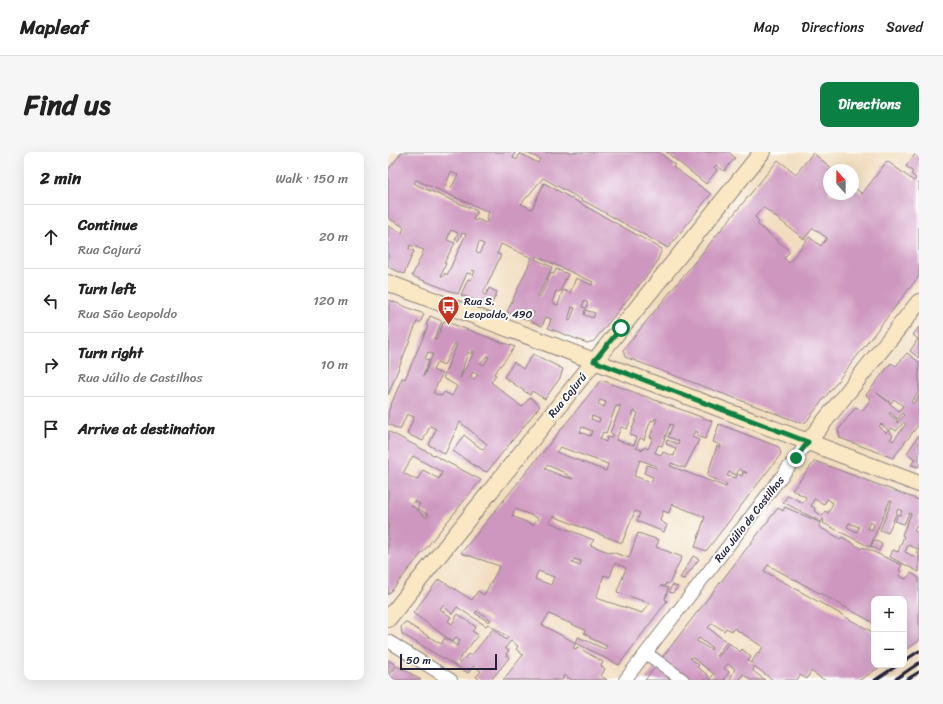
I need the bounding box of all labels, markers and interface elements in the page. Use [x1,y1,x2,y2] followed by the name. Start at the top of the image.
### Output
[20,11,88,44] text: Mapleaf
[753,15,779,40] text: Map
[801,15,864,40] text: Directions
[886,15,923,40] text: Saved
[24,80,111,129] text: Find us
[820,82,919,127] button: Directions
[40,163,81,193] text: 2 min
[823,164,859,200] north arrow
[275,167,348,190] text: Walk · 150 m
[78,212,138,238] text: Continue
[319,225,348,248] text: 20 m
[40,226,62,248] icon: ahead
[78,238,141,261] text: Rua Cajurú
[78,276,136,302] text: Turn left
[313,289,348,312] text: 120 m
[40,290,62,312] icon: left
[464,292,533,324] place label: Rua S. Leopoldo, 490
[435,294,461,327] bus stop icon: Rua S. Leopoldo, 490
[78,302,177,325] text: Rua São Leopoldo
[612,319,630,337] route start
[78,340,143,366] text: Turn right
[321,353,348,376] text: 10 m
[40,354,62,376] icon: right
[78,366,202,389] text: Rua Júlio de Castilhos
[543,369,592,422] street label: Rua Cajurú
[78,416,215,442] text: Arrive at destination
[40,418,62,440] icon: arrive
[787,449,805,467] route end
[710,471,790,567] street label: Rua Júlio de Castilhos
[871,596,907,668] map controls
[871,596,907,632] button: +
[871,632,907,668] button: −
[406,651,431,670] text: 50 m
[400,652,497,671] scale bar

